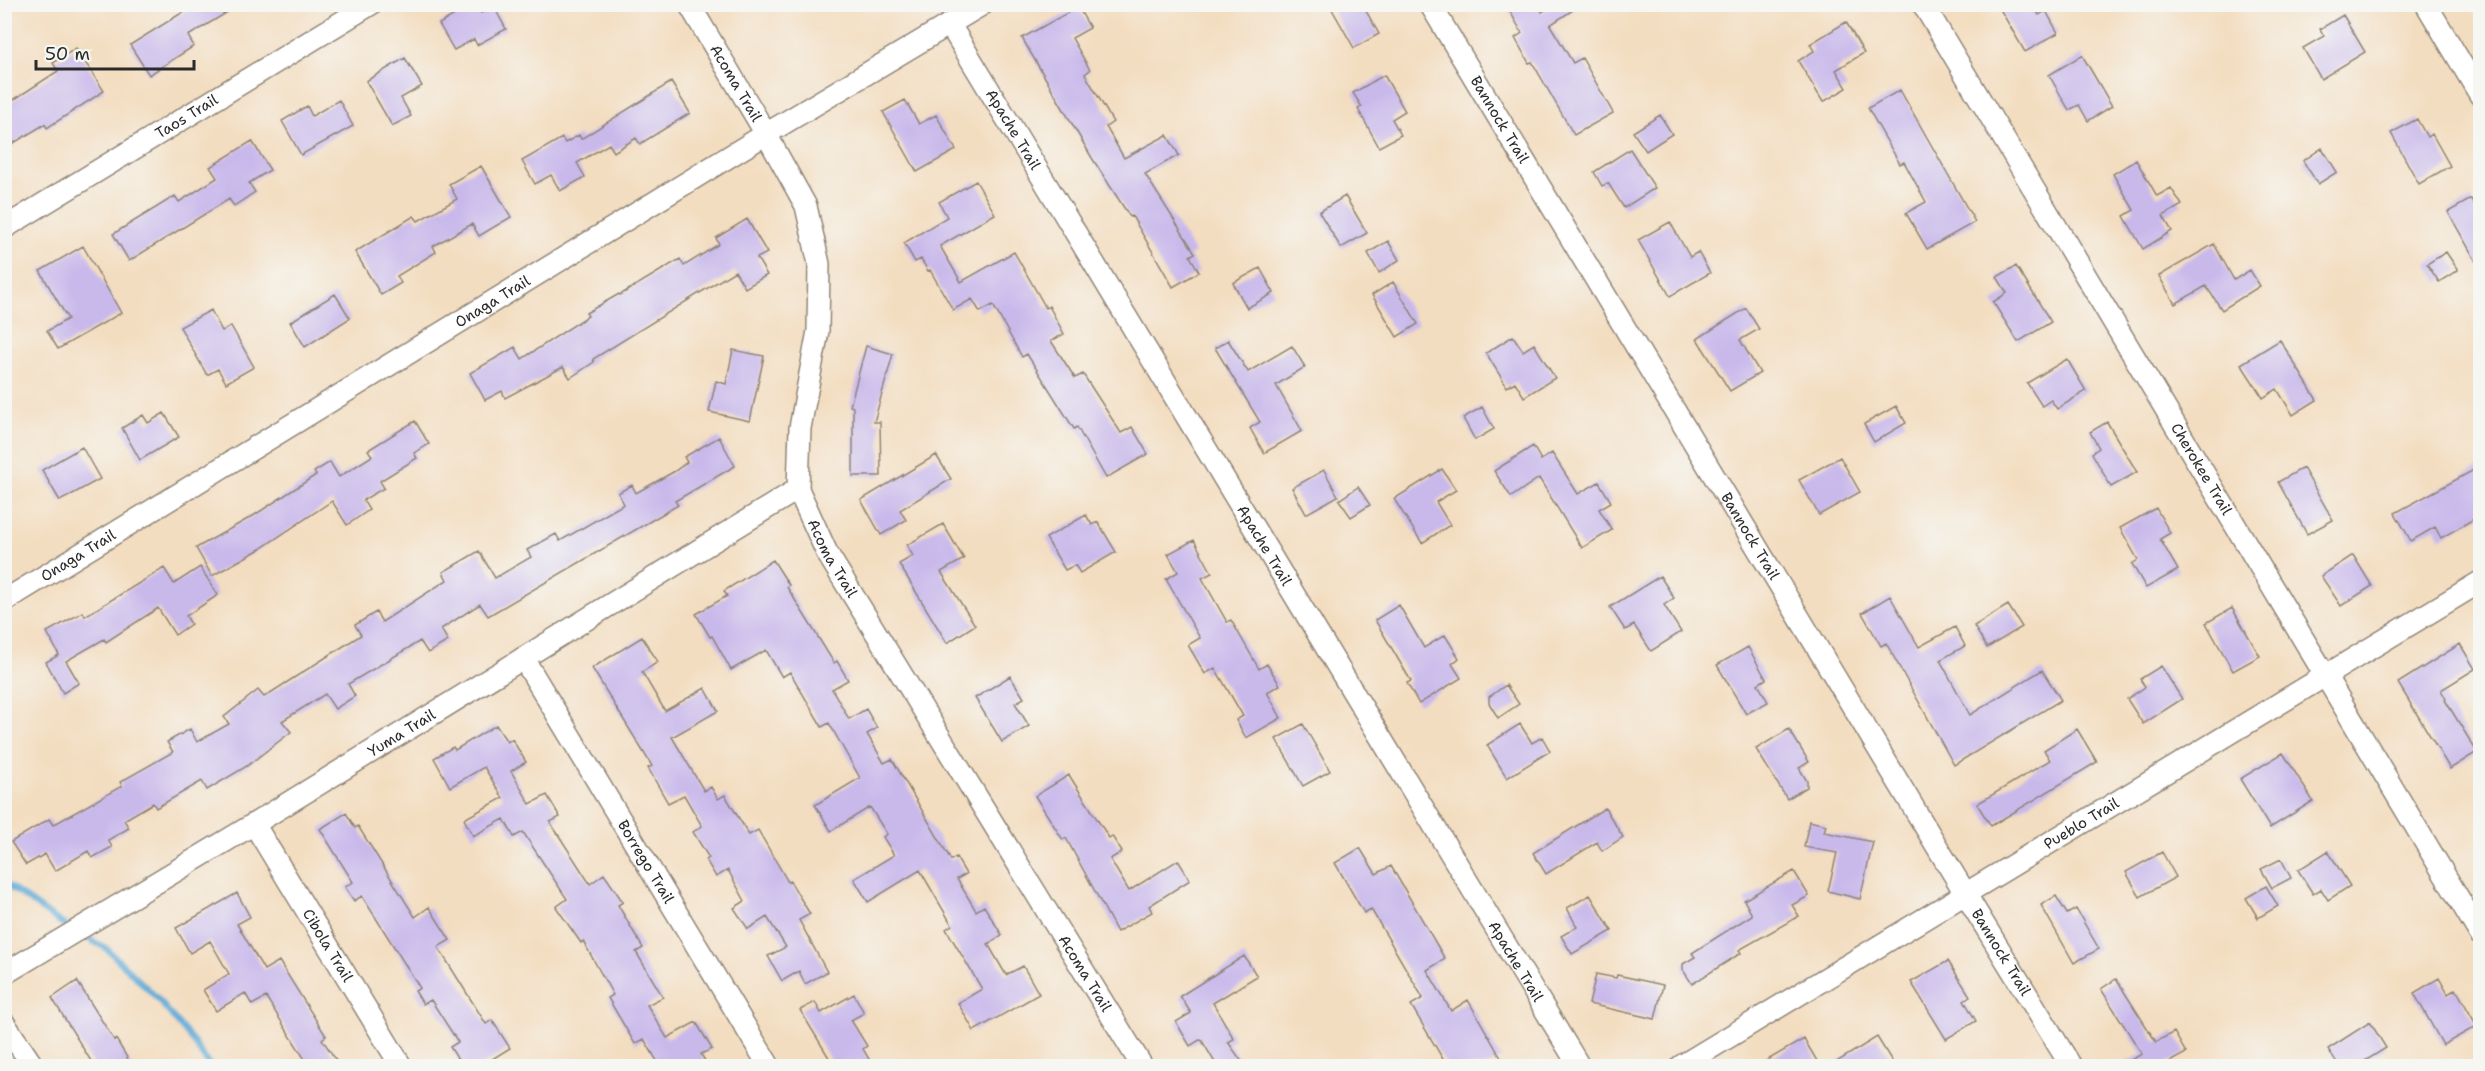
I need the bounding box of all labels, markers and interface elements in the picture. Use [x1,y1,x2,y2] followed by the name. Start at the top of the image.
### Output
[36,33,194,71] scale bar
[705,41,767,126] street label: Acoma Trail
[45,42,90,66] text: 50 m
[1466,72,1534,167] street label: Bannock Trail
[981,85,1045,174] street label: Apache Trail
[152,89,222,143] street label: Taos Trail
[451,271,534,332] street label: Onaga Trail
[2166,419,2237,519] street label: Cherokee Trail
[1716,489,1784,584] street label: Bannock Trail
[1232,501,1297,590] street label: Apache Trail
[803,516,862,602] street label: Acoma Trail
[37,525,120,586] street label: Onaga Trail
[364,704,440,761] street label: Yuma Trail
[2040,793,2123,854] street label: Pueblo Trail
[613,816,679,908] street label: Borrego Trail
[298,905,358,986] street label: Cibola Trail
[1967,905,2036,1000] street label: Bannock Trail
[1484,917,1548,1006] street label: Apache Trail
[1054,931,1116,1016] street label: Acoma Trail

